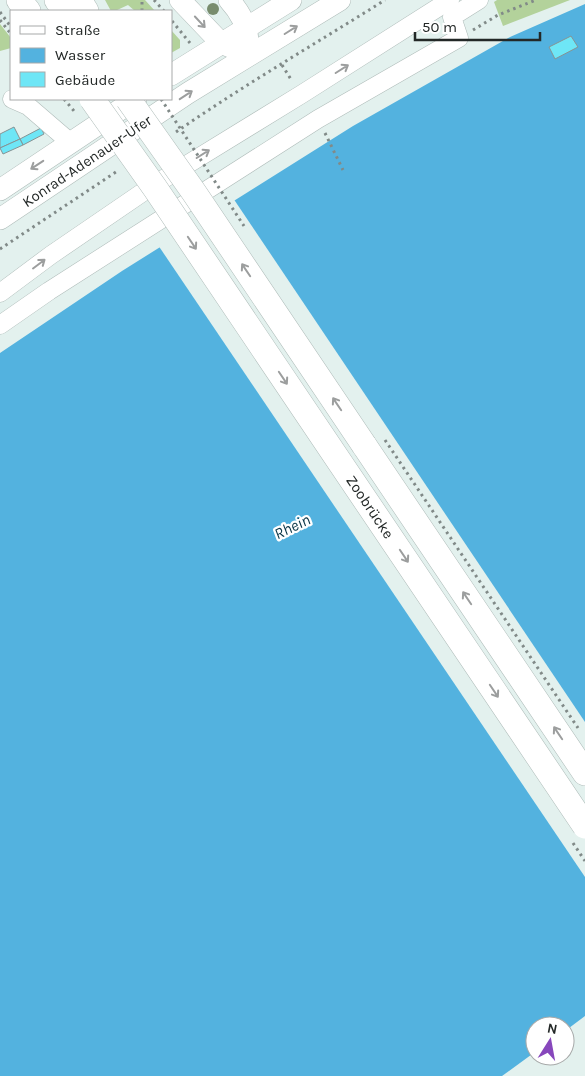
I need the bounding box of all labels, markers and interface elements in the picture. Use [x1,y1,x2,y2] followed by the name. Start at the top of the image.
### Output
[10,10,172,100] legend
[415,10,540,42] scale bar
[194,16,206,28] one-way arrow
[422,18,457,36] text: 50 m
[55,21,100,39] text: Straße
[284,25,298,35] one-way arrow
[55,46,106,64] text: Wasser
[334,64,348,74] one-way arrow
[55,71,115,89] text: Gebäude
[178,89,192,99] one-way arrow
[19,111,156,211] street label: Konrad-Adenauer-Ufer
[196,149,210,159] one-way arrow
[31,160,45,170] one-way arrow
[187,236,197,250] one-way arrow
[32,259,46,269] one-way arrow
[241,263,251,277] one-way arrow
[278,371,288,385] one-way arrow
[332,398,342,412] one-way arrow
[342,472,398,542] street label: Zoobrücke
[271,510,313,543] water label: Rhein
[398,549,409,563] one-way arrow
[462,591,472,605] one-way arrow
[489,684,499,698] one-way arrow
[553,726,563,740] one-way arrow
[525,1016,575,1066] north arrow
[546,1019,559,1038] text: N

